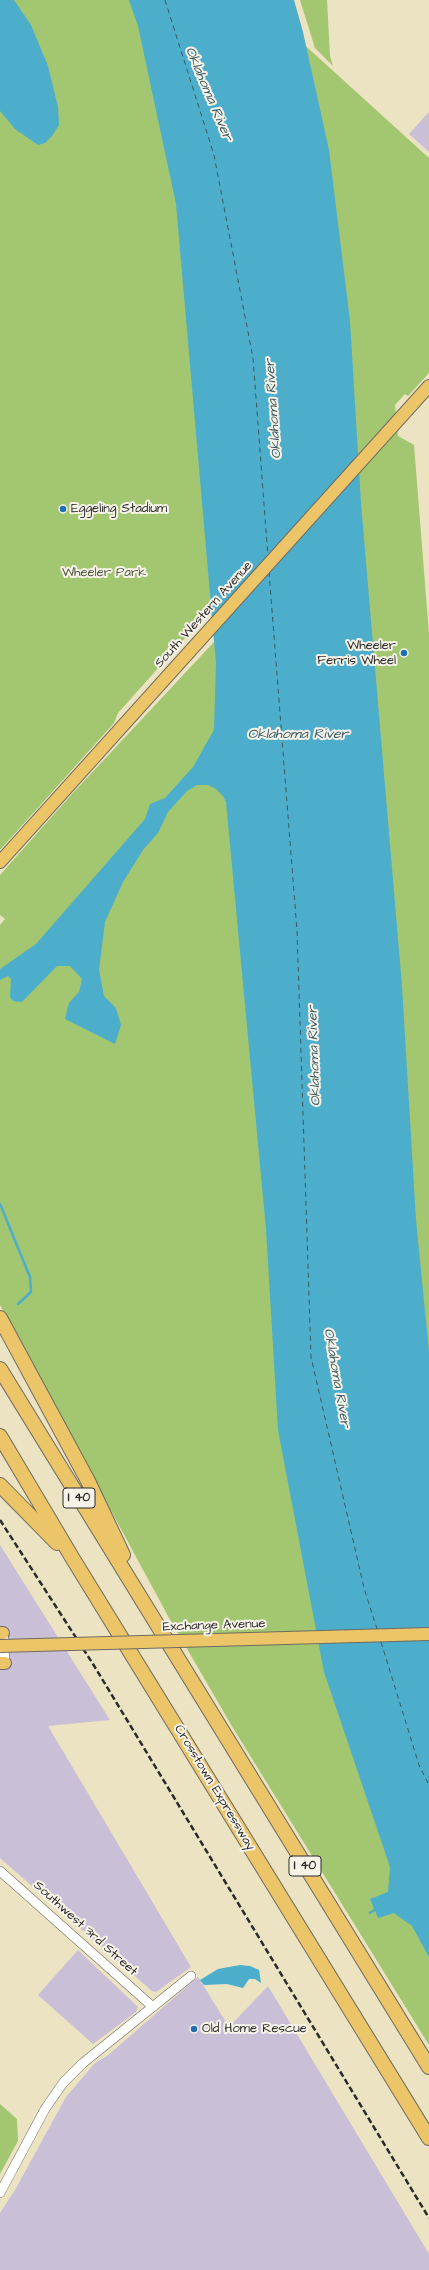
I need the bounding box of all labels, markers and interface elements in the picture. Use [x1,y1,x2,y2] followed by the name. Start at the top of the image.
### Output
[181,45,235,143] water label: Oklahoma River
[262,358,286,460] water label: Oklahoma River
[71,501,167,517] place label: Eggeling Stadium
[58,504,68,514] marker: Eggeling Stadium
[152,558,256,672] street label: South Western Avenue
[62,565,146,581] park label: Wheeler Park
[317,638,396,669] place label: Wheeler Ferris Wheel
[399,648,409,658] marker: Wheeler Ferris Wheel
[248,727,348,743] water label: Oklahoma River
[305,1006,325,1106] water label: Oklahoma River
[319,1327,353,1429] water label: Oklahoma River
[63,1488,95,1508] road number: I 40
[162,1616,266,1636] street label: Exchange Avenue
[170,1722,258,1854] street label: Crosstown Expressway
[289,1856,321,1876] road number: I 40
[30,1878,140,1980] street label: Southwest 3rd Street
[202,2021,307,2037] place label: Old Home Rescue
[189,2024,199,2034] marker: Old Home Rescue

